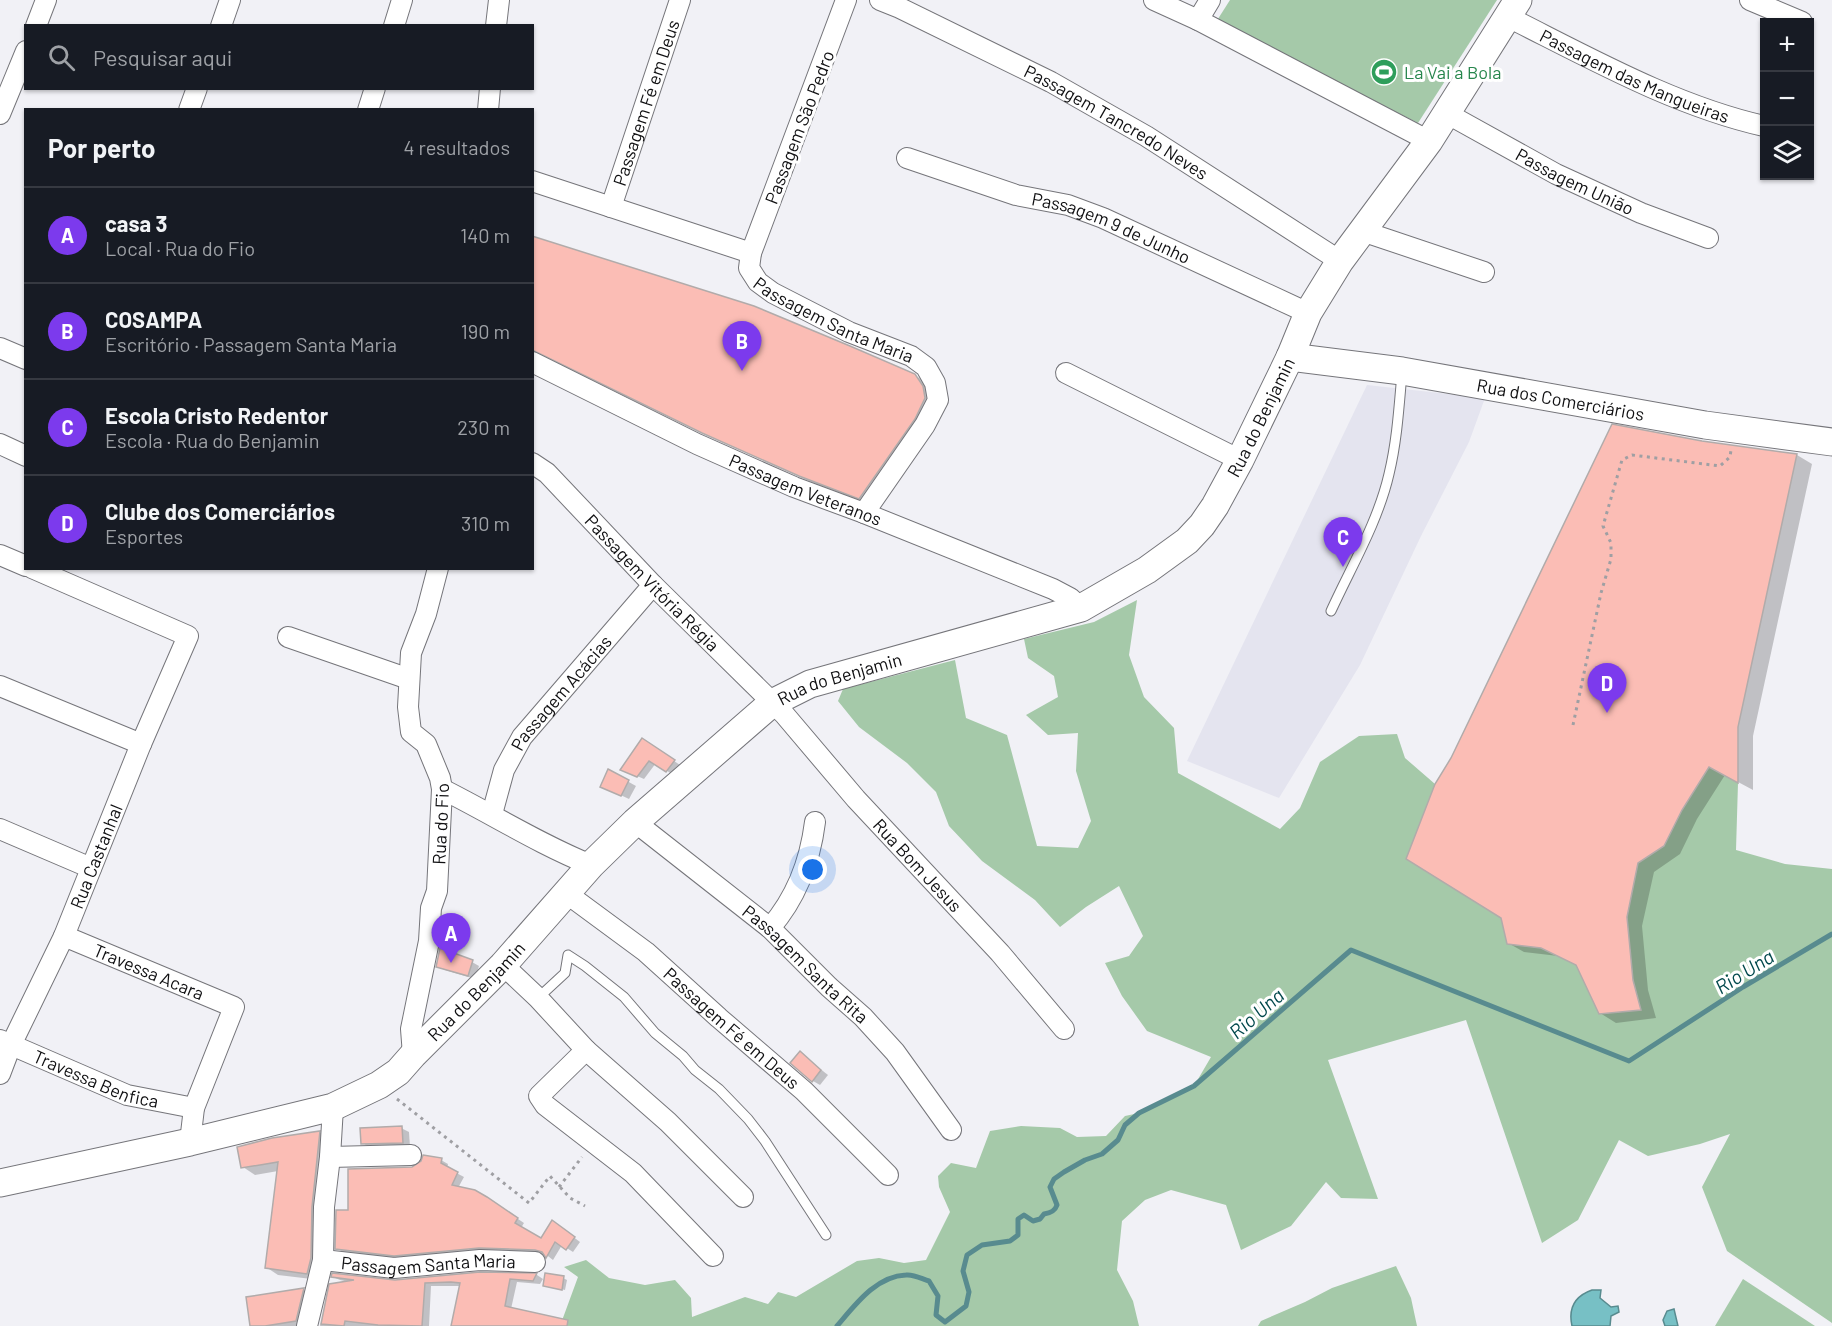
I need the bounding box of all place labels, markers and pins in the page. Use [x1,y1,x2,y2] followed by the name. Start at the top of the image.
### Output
[1369,57,1399,87] sports icon: La Vai a Bola
[1404,61,1501,83] place label: La Vai a Bola
[722,322,762,371] pin: B
[1324,518,1362,567] pin: C
[1588,664,1626,713] pin: D
[432,914,470,963] pin: A

